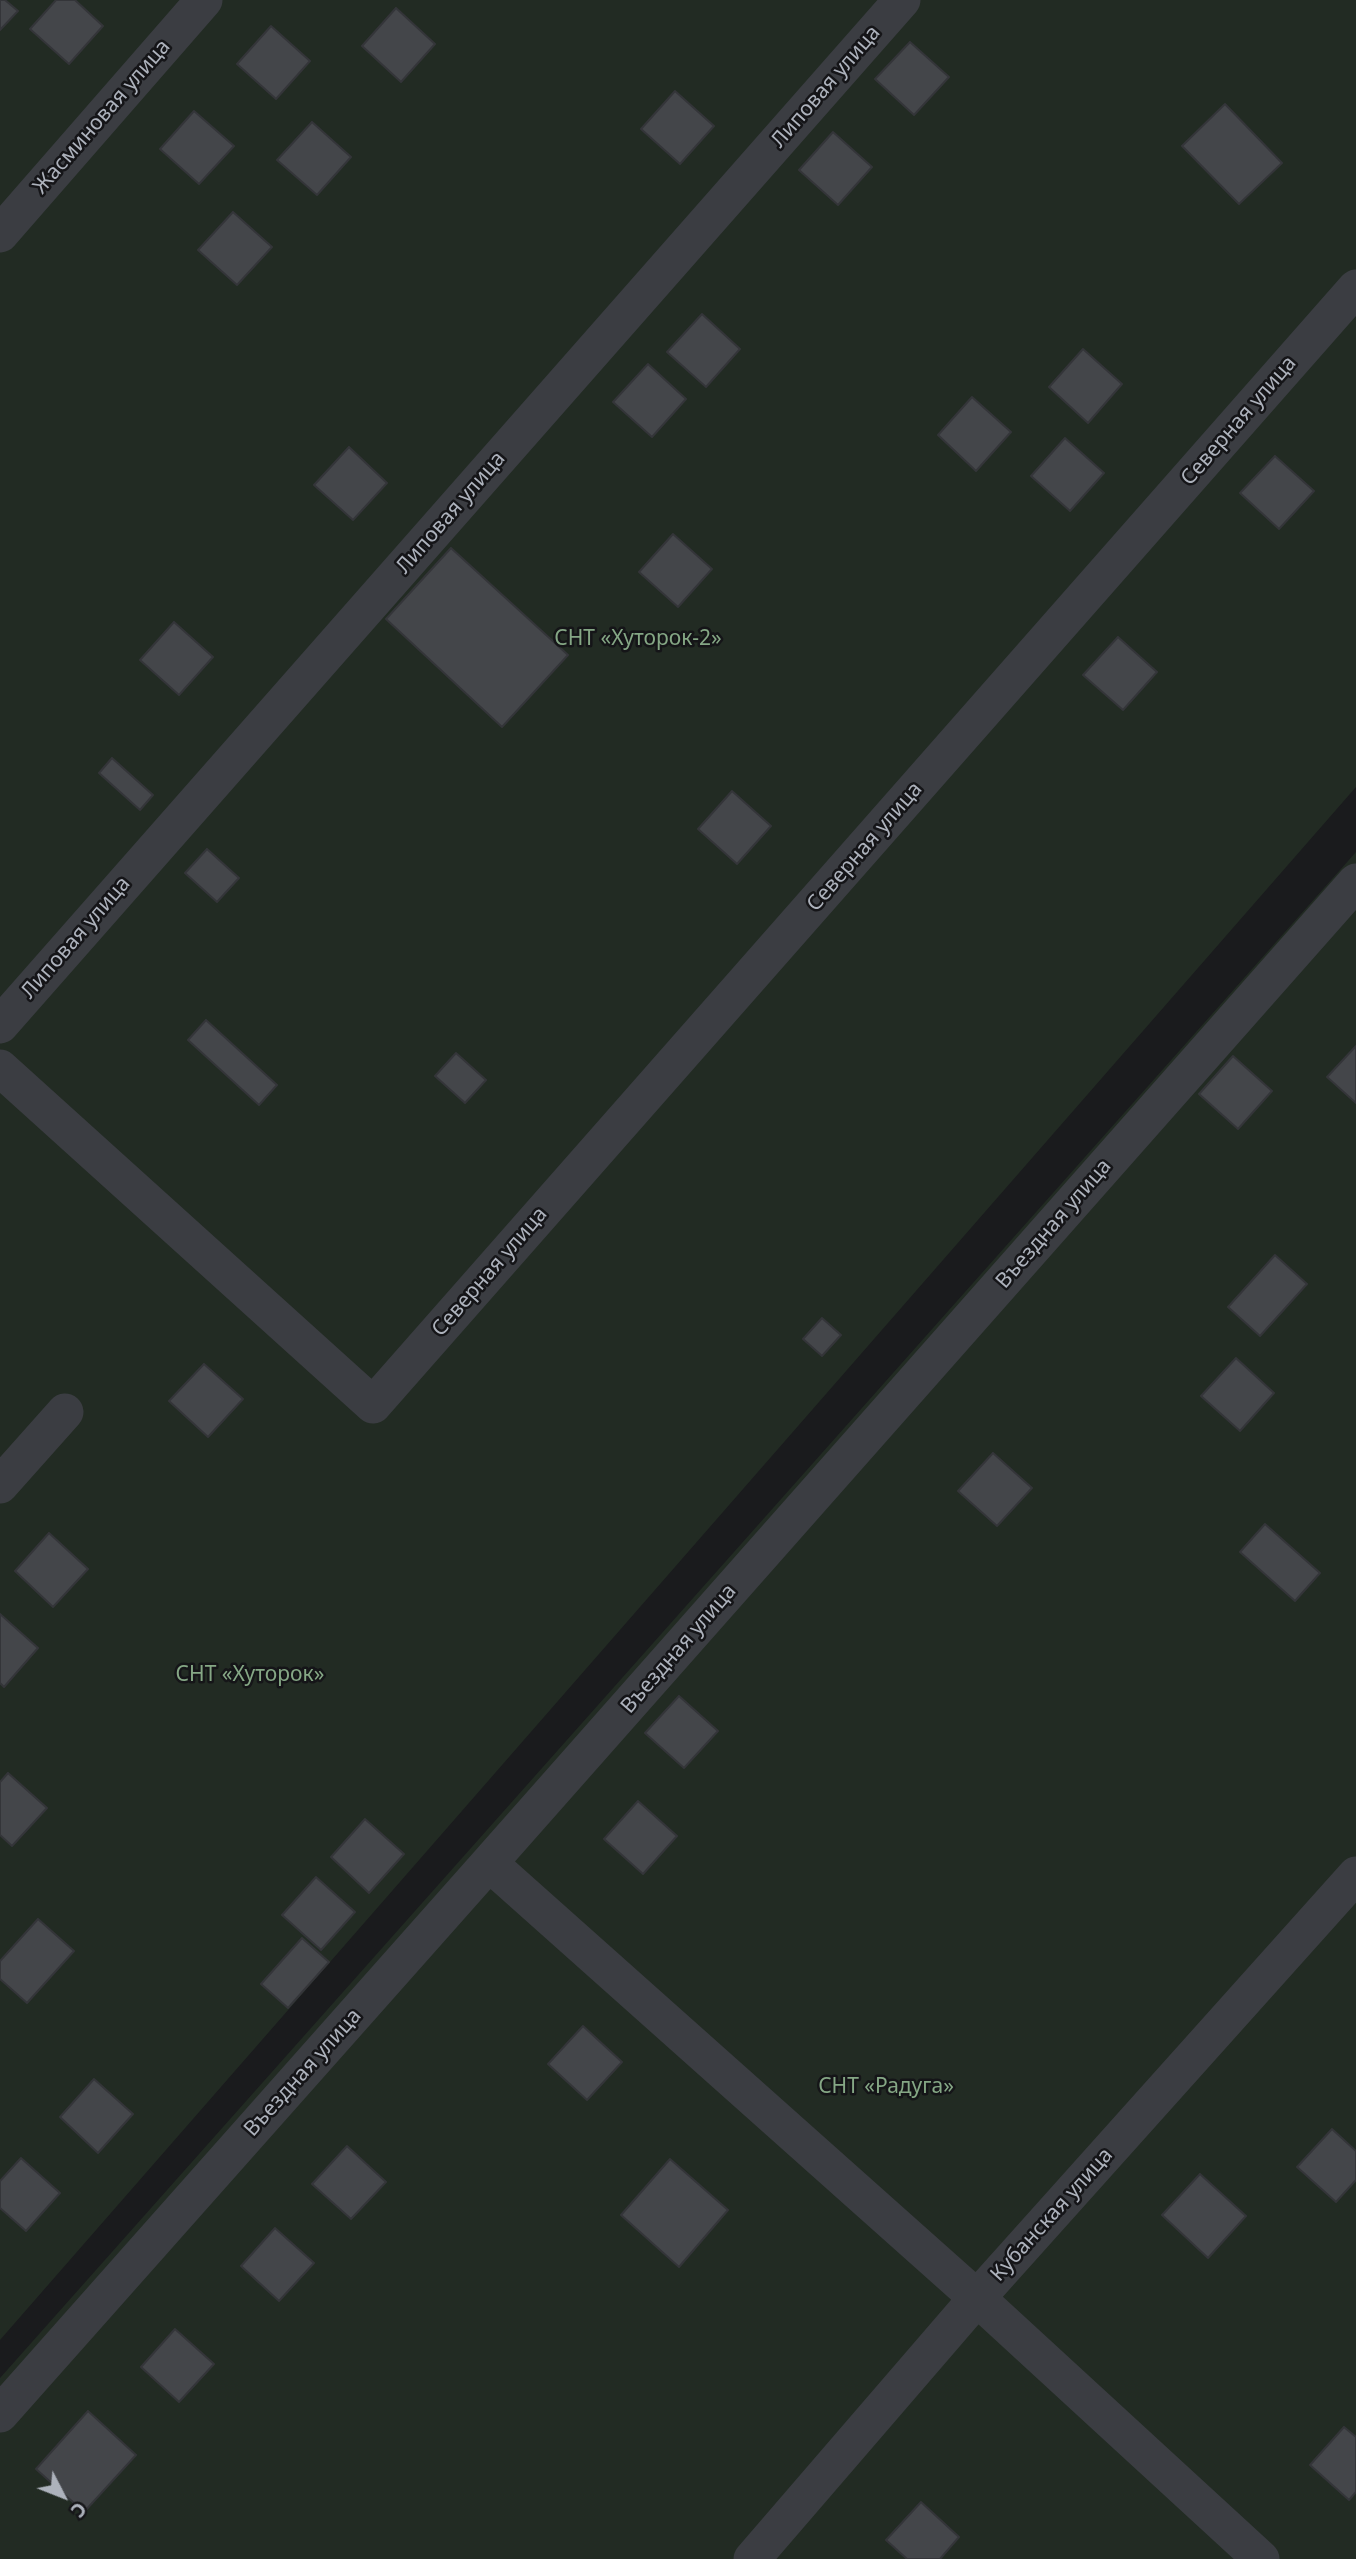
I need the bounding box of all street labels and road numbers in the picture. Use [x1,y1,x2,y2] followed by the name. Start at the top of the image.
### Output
[766,21,886,153] street label: Липовая улица
[28,35,176,199] street label: Жасминовая улица
[1176,351,1302,491] street label: Северная улица
[391,447,511,579] street label: Липовая улица
[802,777,928,917] street label: Северная улица
[16,872,136,1004] street label: Липовая улица
[991,1154,1117,1294] street label: Въездная улица
[427,1202,553,1342] street label: Северная улица
[616,1579,742,1719] street label: Въездная улица
[239,2004,367,2142] street label: Въездная улица
[986,2143,1118,2287] street label: Кубанская улица

